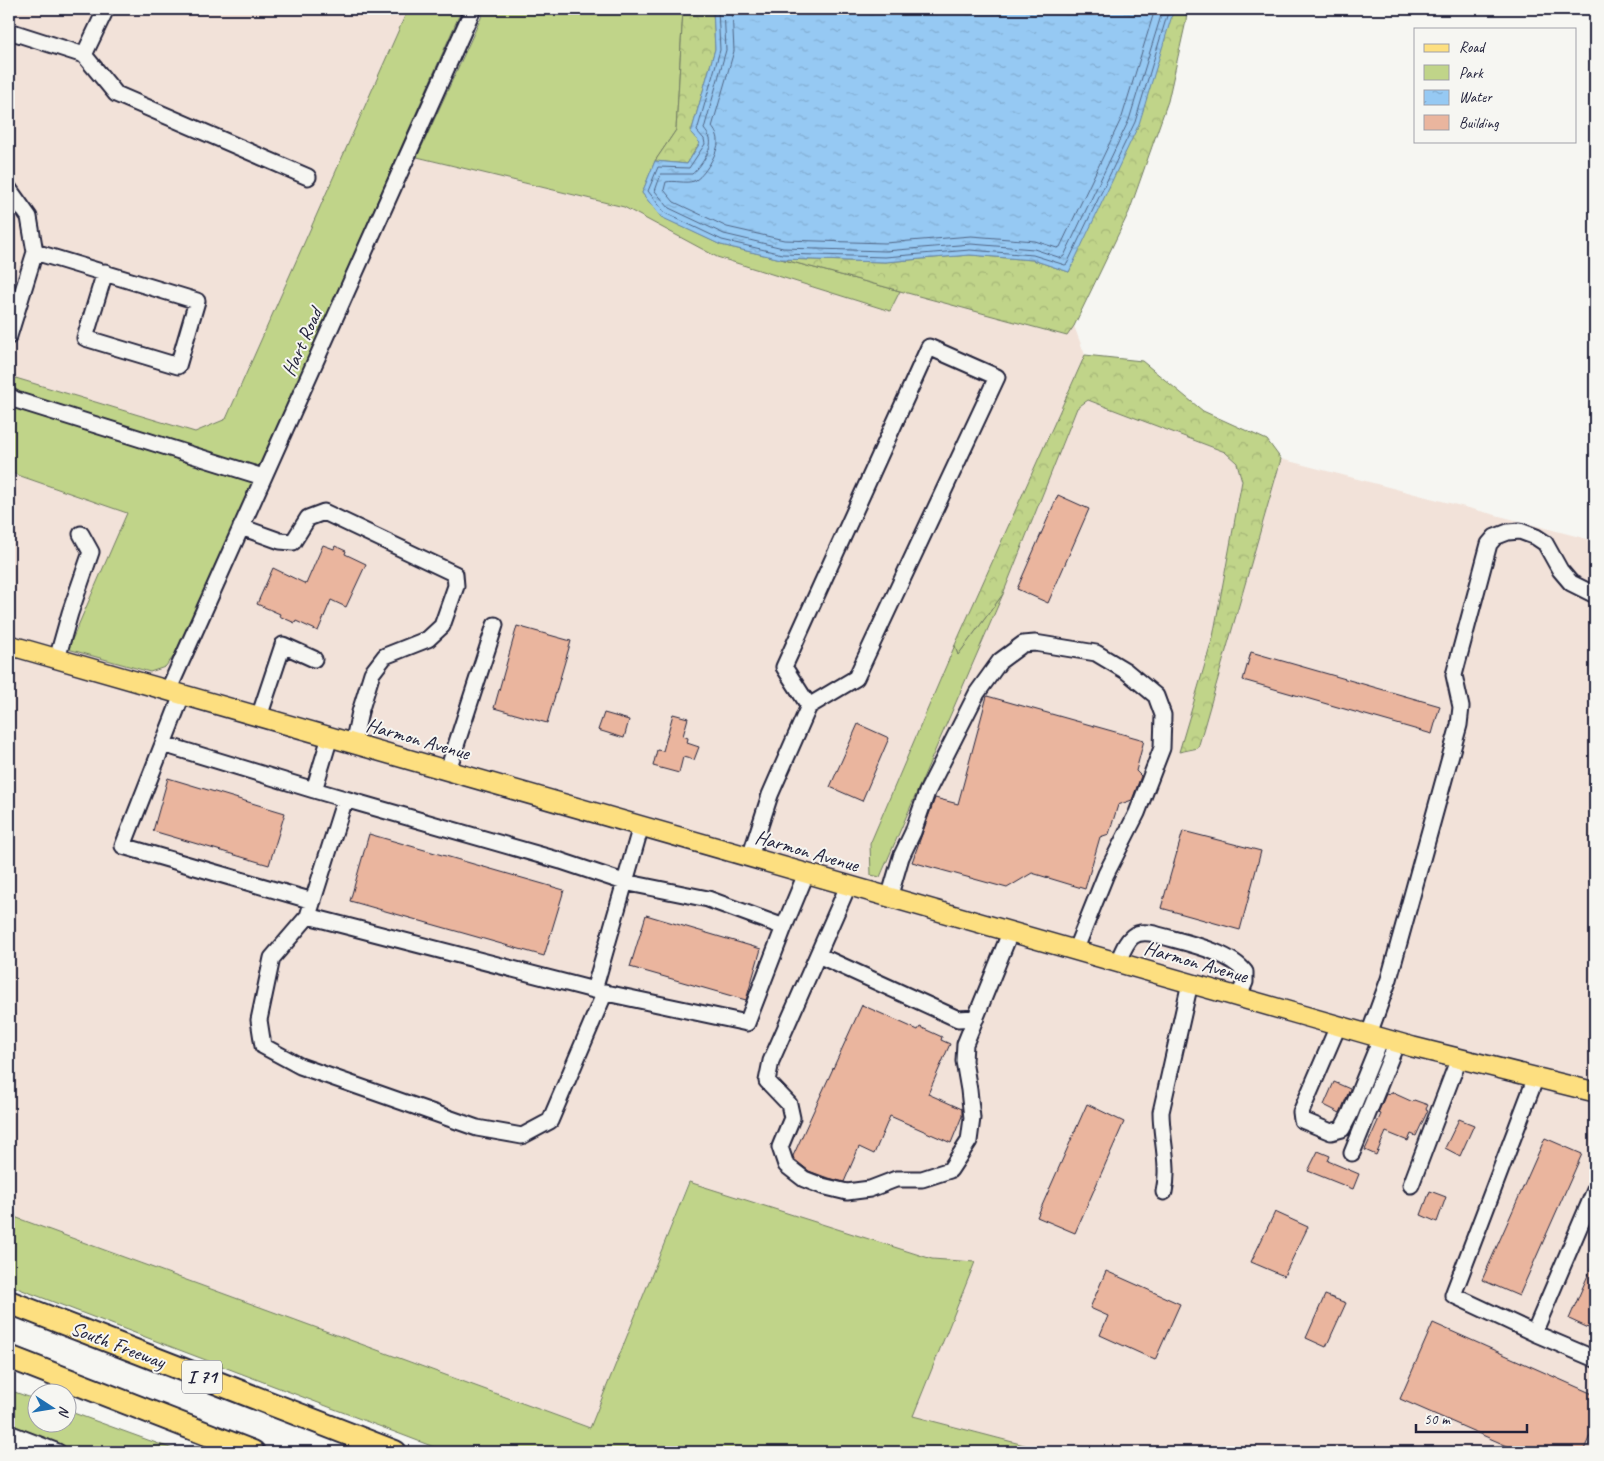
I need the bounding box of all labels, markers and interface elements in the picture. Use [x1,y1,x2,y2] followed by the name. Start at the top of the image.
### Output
[1414,28,1576,142] legend
[1459,38,1486,57] text: Road
[1459,64,1484,83] text: Park
[1459,88,1493,107] text: Water
[1459,114,1499,133] text: Building
[276,301,329,380] street label: Hart Road
[363,712,474,766] street label: Harmon Avenue
[752,824,863,878] street label: Harmon Avenue
[1141,935,1252,989] street label: Harmon Avenue
[67,1316,170,1375] street label: South Freeway
[182,1360,222,1394] road number: I 71
[28,1384,78,1434] north arrow
[1416,1401,1528,1433] scale bar
[55,1405,73,1419] text: N
[1424,1410,1451,1429] text: 50 m

